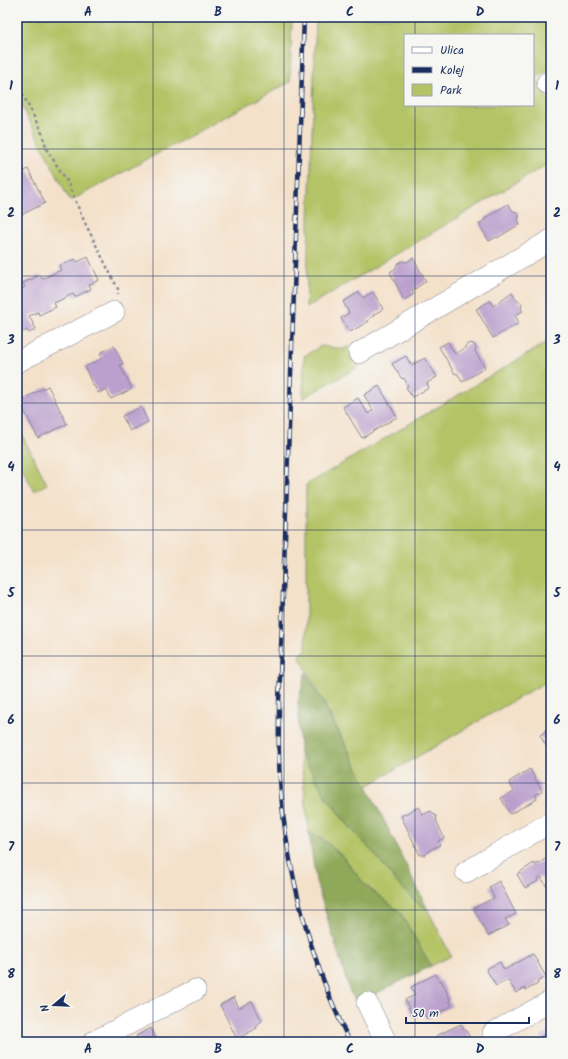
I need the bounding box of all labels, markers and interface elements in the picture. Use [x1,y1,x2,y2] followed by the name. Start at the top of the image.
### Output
[84,2,92,23] text: A
[214,2,222,23] text: B
[346,2,354,23] text: C
[476,2,485,23] text: D
[404,34,534,106] legend
[440,41,464,60] text: Ulica
[440,61,465,80] text: Kolej
[9,76,13,97] text: 1
[555,76,559,97] text: 1
[440,81,462,100] text: Park
[7,203,15,224] text: 2
[553,203,561,224] text: 2
[6,330,15,351] text: 3
[552,330,561,351] text: 3
[7,457,15,478] text: 4
[553,457,561,478] text: 4
[7,583,16,604] text: 5
[553,583,562,604] text: 5
[7,710,15,731] text: 6
[553,710,561,731] text: 6
[8,837,15,858] text: 7
[554,837,561,858] text: 7
[7,964,15,985] text: 8
[553,964,561,985] text: 8
[34,985,74,1025] north arrow
[406,999,529,1025] scale bar
[36,1002,55,1014] text: N
[412,1004,439,1023] text: 50 m
[84,1039,92,1059] text: A
[214,1039,222,1059] text: B
[346,1039,354,1059] text: C
[476,1039,485,1059] text: D

